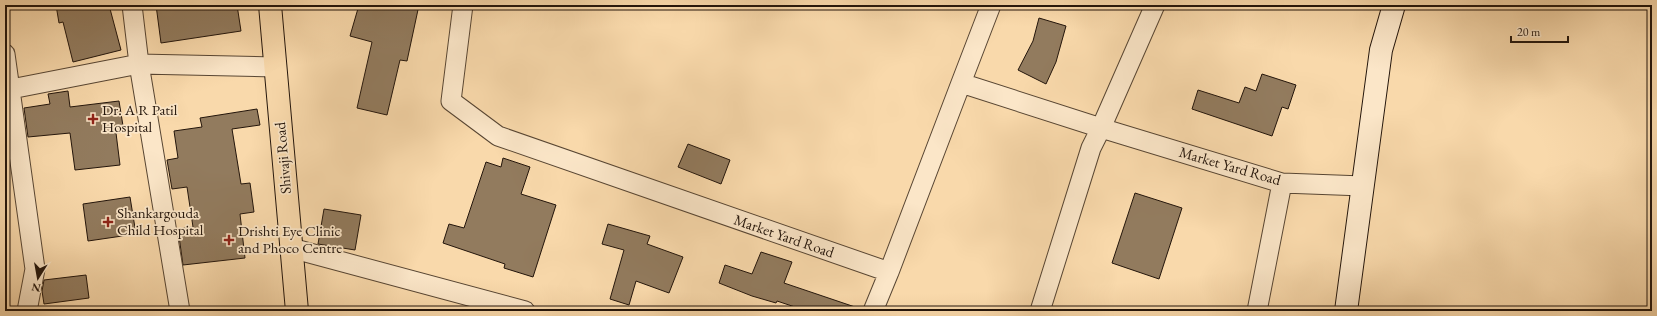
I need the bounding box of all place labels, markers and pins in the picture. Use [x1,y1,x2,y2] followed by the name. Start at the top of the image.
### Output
[102,100,178,136] place label: Dr. A R Patil Hospital
[87,113,99,125] marker: Dr. A R Patil Hospital
[117,203,204,239] place label: Shankargouda Child Hospital
[102,216,114,228] marker: Shankargouda Child Hospital
[238,221,342,257] place label: Drishti Eye Clinic and Phoco Centre
[223,234,235,246] marker: Drishti Eye Clinic and Phoco Centre

